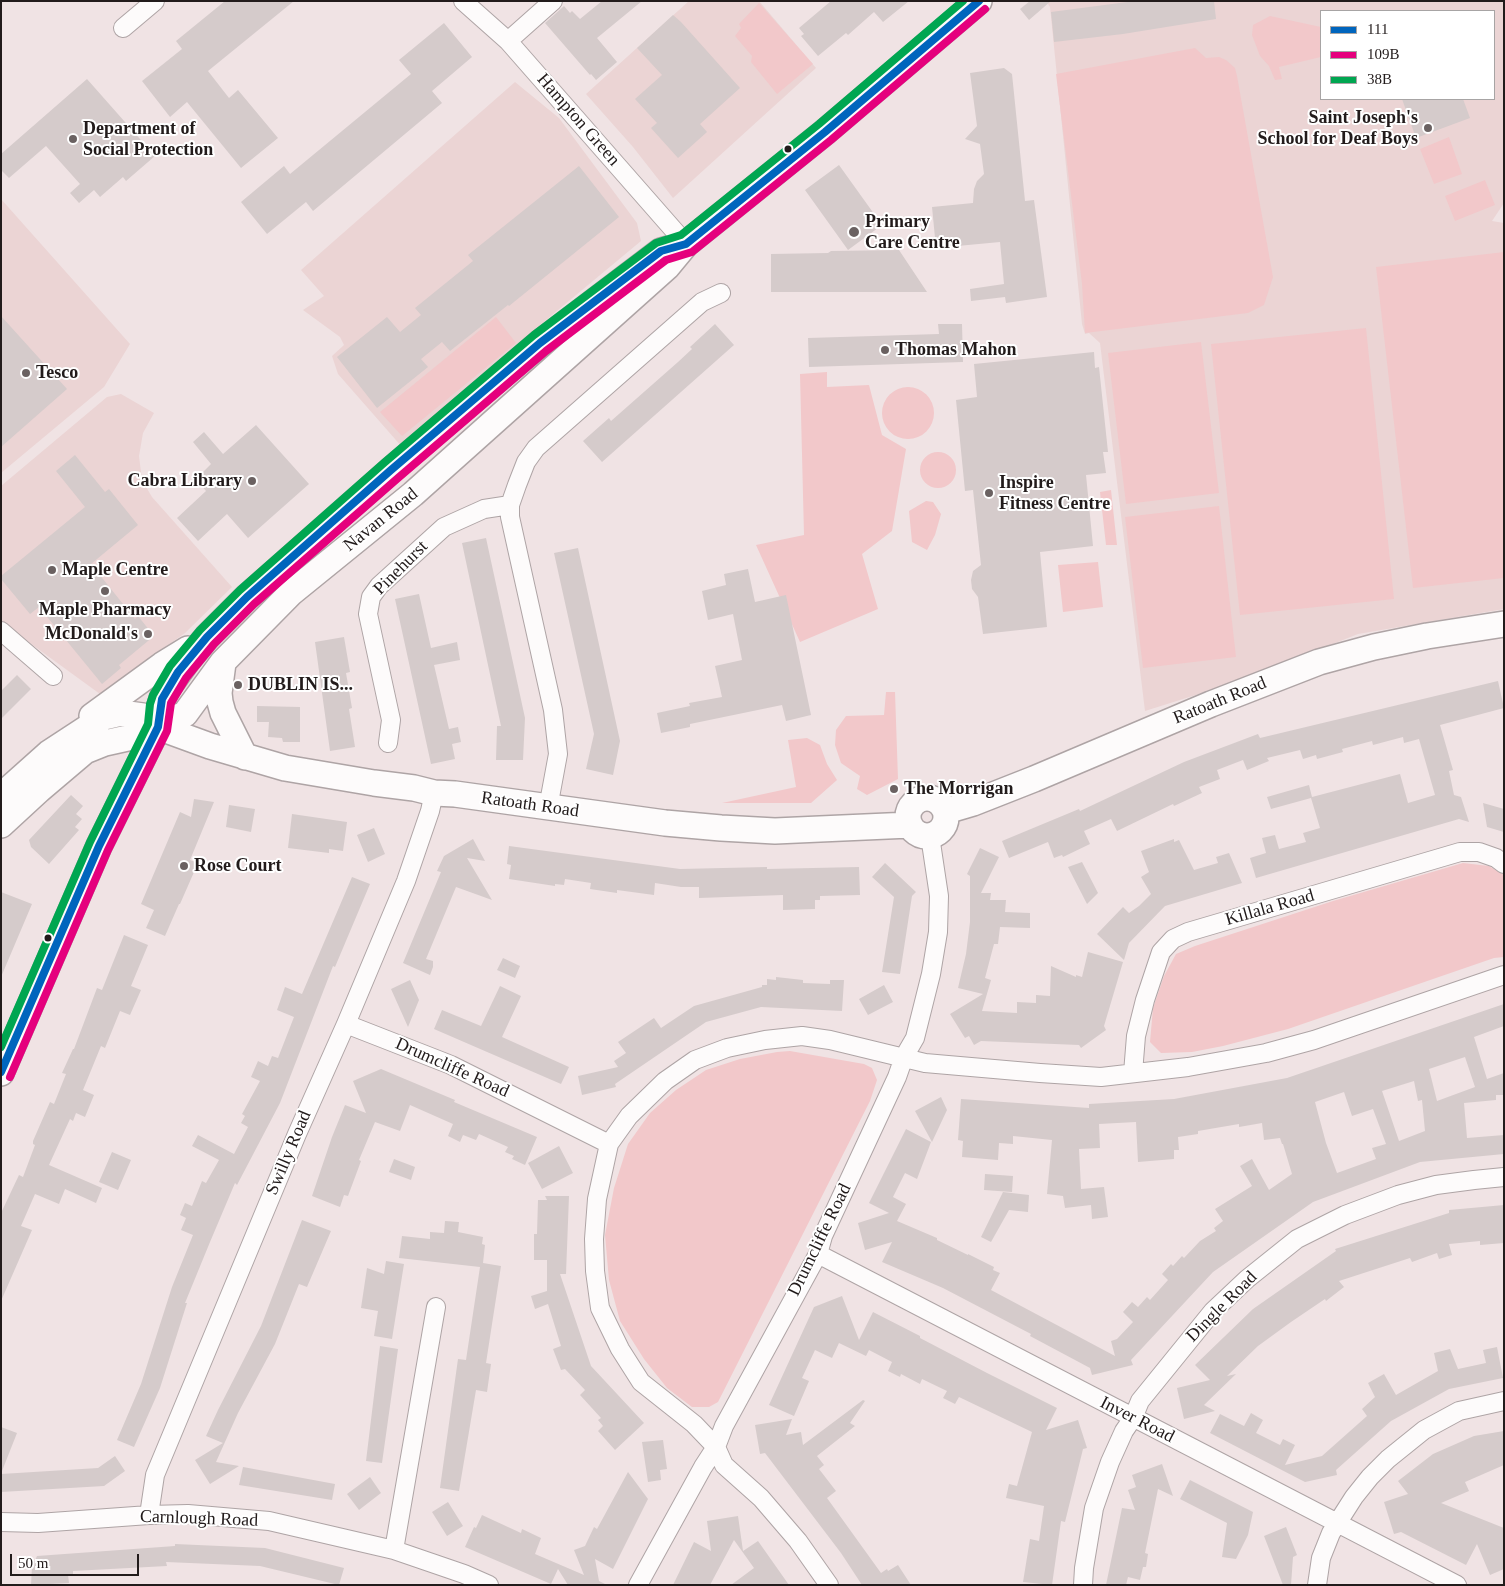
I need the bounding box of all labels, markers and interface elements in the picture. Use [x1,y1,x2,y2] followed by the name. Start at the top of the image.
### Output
[1320,10,1495,100] legend
[1367,21,1388,37] text: 111
[1367,46,1400,62] text: 109B
[532,69,624,171] street label: Hampton Green
[1367,71,1392,87] text: 38B
[1258,107,1418,150] place label: Saint Joseph's School for Deaf Boys
[83,118,213,160] place label: Department of Social Protection
[1422,122,1434,134] marker: Saint Joseph's School for Deaf Boys
[67,133,79,145] marker: Department of Social Protection
[783,144,793,154] unlabelled marker
[865,211,960,253] place label: Primary Care Centre
[847,225,861,239] marker: Primary Care Centre
[895,339,1017,361] place label: Thomas Mahon
[879,344,891,356] marker: Thomas Mahon
[36,362,78,384] place label: Tesco
[20,367,32,379] marker: Tesco
[128,470,242,492] place label: Cabra Library
[999,472,1110,514] place label: Inspire Fitness Centre
[246,475,258,487] marker: Cabra Library
[339,483,423,557] street label: Navan Road
[983,487,995,499] marker: Inspire Fitness Centre
[369,536,433,600] street label: Pinehurst
[62,559,168,581] place label: Maple Centre
[46,564,58,576] marker: Maple Centre
[99,585,111,597] marker: Maple Pharmacy
[39,599,171,621] place label: Maple Pharmacy
[45,623,138,645] place label: McDonald's
[142,628,154,640] marker: McDonald's
[1170,673,1270,729] street label: Ratoath Road
[248,674,353,696] place label: DUBLIN IS...
[232,679,244,691] marker: DUBLIN IS...
[904,778,1013,800] place label: The Morrigan
[888,783,900,795] marker: The Morrigan
[480,787,580,823] street label: Ratoath Road
[194,855,281,877] place label: Rose Court
[178,860,190,872] marker: Rose Court
[1223,885,1317,931] street label: Killala Road
[43,933,53,943] unlabelled marker
[392,1033,512,1103] street label: Drumcliffe Road
[262,1108,316,1198] street label: Swilly Road
[784,1180,856,1300] street label: Drumcliffe Road
[1182,1267,1262,1347] street label: Dingle Road
[1096,1392,1178,1448] street label: Inver Road
[139,1506,259,1532] street label: Carnlough Road
[12,1544,141,1576] scale bar
[18,1555,48,1571] text: 50 m

